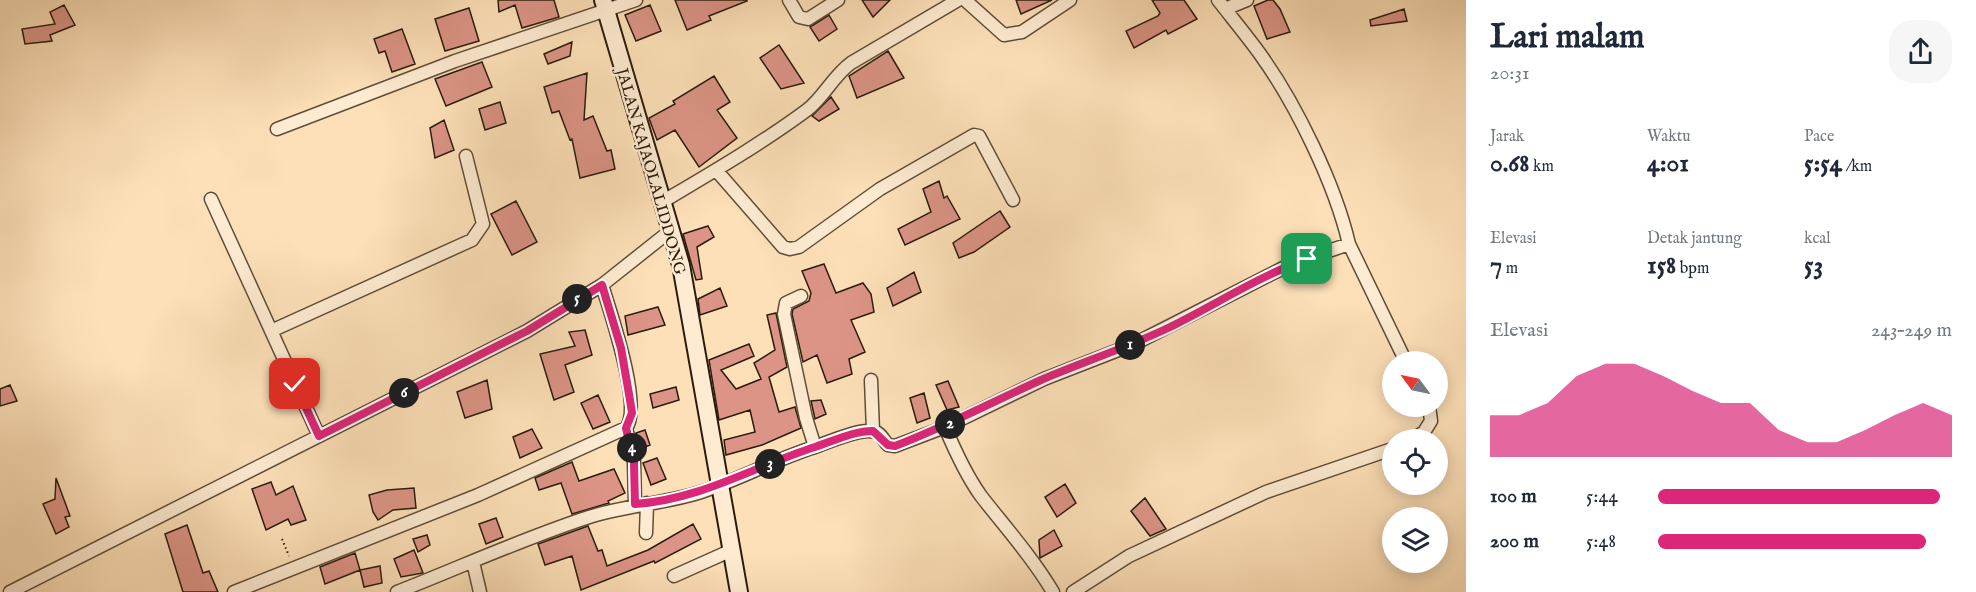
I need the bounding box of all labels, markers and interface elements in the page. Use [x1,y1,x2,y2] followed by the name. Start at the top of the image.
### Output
[1490,17,1644,59] text: Lari malam
[1889,20,1952,83] button: share
[1490,61,1529,86] text: 20:31
[610,64,689,277] street label: JALAN KAJAOLALIDDONG
[1490,127,1524,147] text: Jarak
[1647,127,1691,147] text: Waktu
[1804,127,1834,147] text: Pace
[1490,147,1530,180] text: 0.68
[1647,147,1689,180] text: 4:01
[1804,147,1842,180] text: 5:54
[1530,157,1554,177] text: km
[1842,157,1872,177] text: /km
[1490,229,1537,249] text: Elevasi
[1647,229,1742,249] text: Detak jantung
[1804,229,1831,249] text: kcal
[1281,233,1332,284] pin
[1290,242,1323,275] icon: arrive
[1490,249,1502,282] text: 7
[1647,249,1676,282] text: 158
[1804,249,1823,282] text: 53
[1502,259,1518,279] text: m
[1676,259,1709,279] text: bpm
[562,284,592,314] pin: 5
[574,289,580,309] text: 5
[1490,318,1548,343] text: Elevasi
[1871,318,1952,343] text: 243–249 m
[1115,330,1145,360] pin: 1
[1127,335,1133,355] text: 1
[1382,351,1448,417] north arrow
[1382,351,1448,573] map controls
[269,358,320,409] pin
[278,367,311,400] icon: check
[389,378,419,408] pin: 6
[401,383,407,403] text: 6
[935,409,965,439] pin: 2
[946,414,954,434] text: 2
[1382,429,1448,495] button: locate
[617,433,647,463] pin: 4
[628,438,636,458] text: 4
[755,449,785,479] pin: 3
[767,454,773,474] text: 3
[1490,484,1537,509] text: 100 m
[1586,484,1618,509] text: 5:44
[1382,507,1448,573] button: layers
[1490,529,1539,554] text: 200 m
[1586,529,1616,554] text: 5:48

